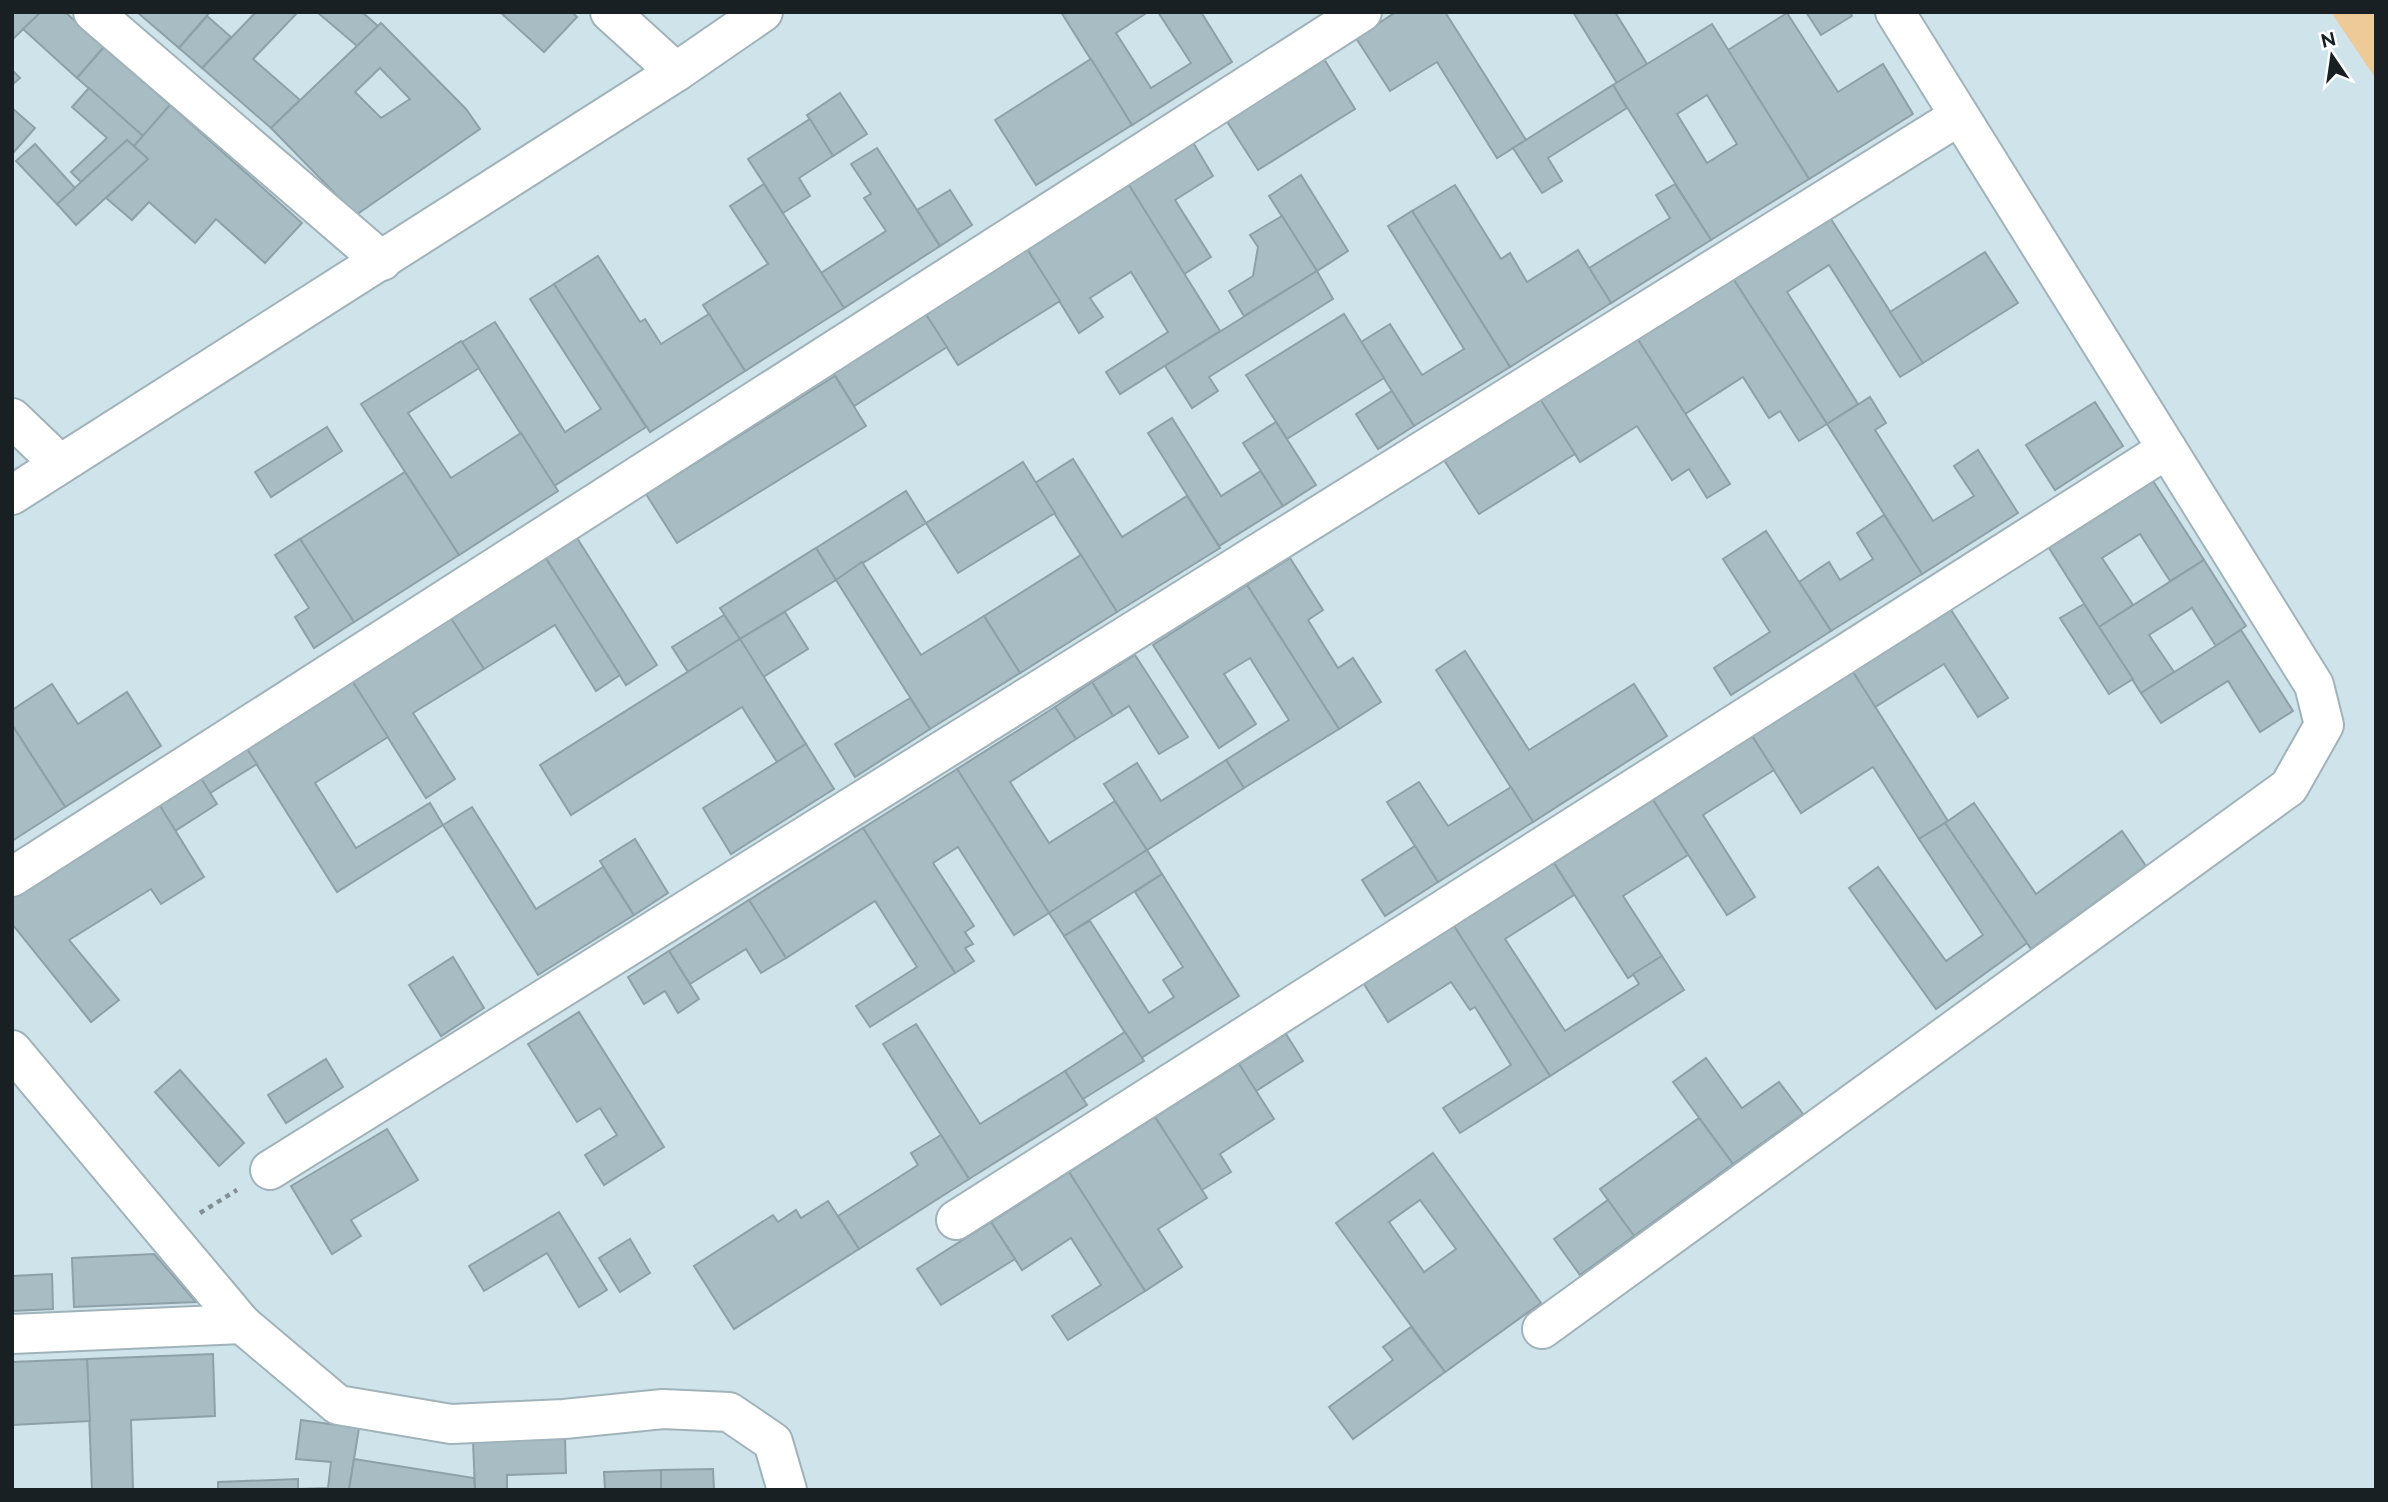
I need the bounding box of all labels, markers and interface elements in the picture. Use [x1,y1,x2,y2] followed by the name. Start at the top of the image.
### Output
[2297,21,2367,91] north arrow
[2319,27,2338,52] text: N

